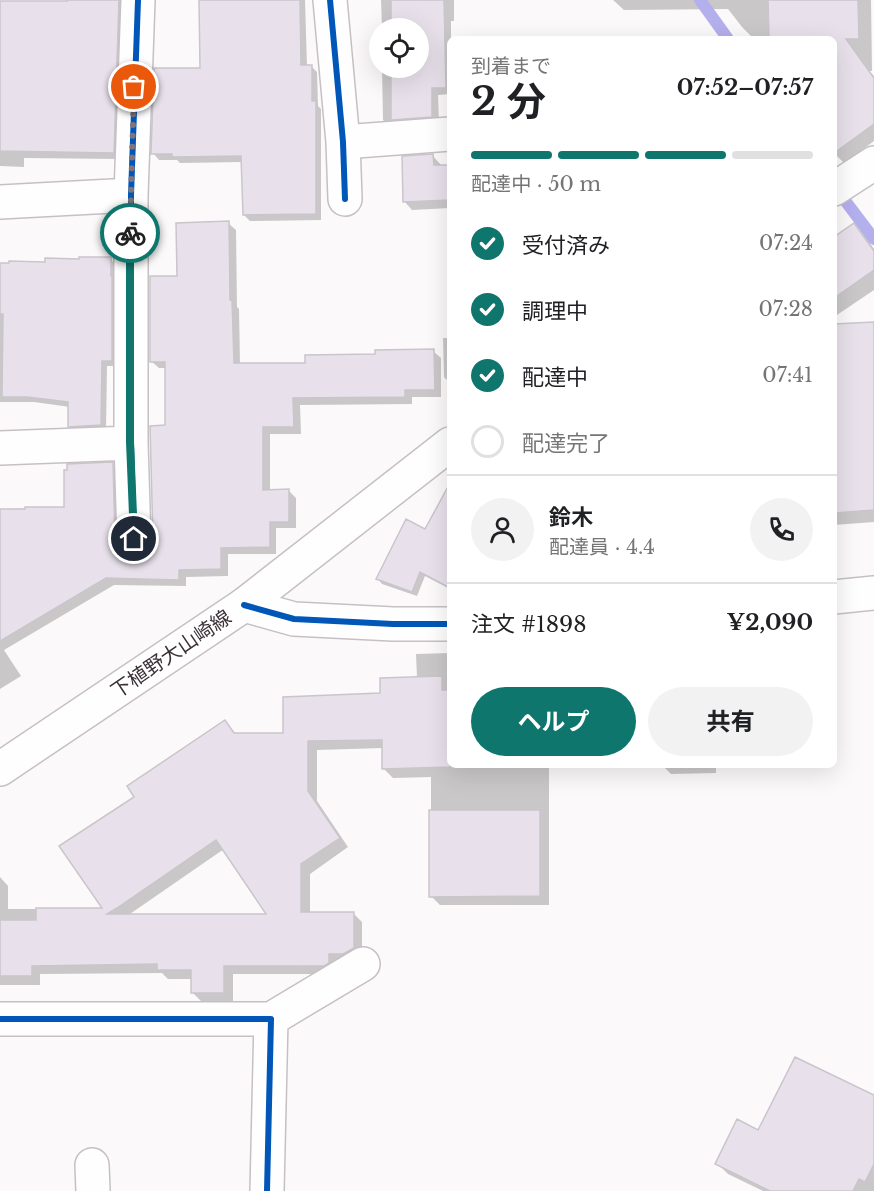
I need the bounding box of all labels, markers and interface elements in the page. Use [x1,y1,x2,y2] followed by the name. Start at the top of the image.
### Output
[369,18,429,78] map controls
[369,18,429,78] button: locate
[471,54,551,78] text: 到着まで
[108,61,159,112] pin
[117,70,150,103] icon: bag
[677,74,813,101] text: 07:52–07:57
[471,77,546,126] text: 2 分
[471,172,601,196] text: 配達中 · 50 m
[100,203,160,263] courier
[114,217,147,250] icon: bike
[471,227,504,260] icon: check
[759,231,813,255] text: 07:24
[522,232,610,259] text: 受付済み
[471,293,504,326] icon: check
[759,297,813,321] text: 07:28
[522,298,588,325] text: 調理中
[471,359,504,392] icon: check
[762,363,813,387] text: 07:41
[522,364,588,391] text: 配達中
[522,430,610,457] text: 配達完了
[471,498,534,561] button: person
[750,498,813,561] button: phone
[549,504,593,531] text: 鈴木
[108,513,159,564] pin
[117,522,150,555] icon: home
[549,535,655,559] text: 配達員 · 4.4
[106,605,236,703] street label: 下植野大山崎線
[727,609,813,636] text: ¥2,090
[471,611,587,638] text: 注文 #1898
[471,687,636,756] button: ヘルプ
[648,687,813,756] button: 共有

